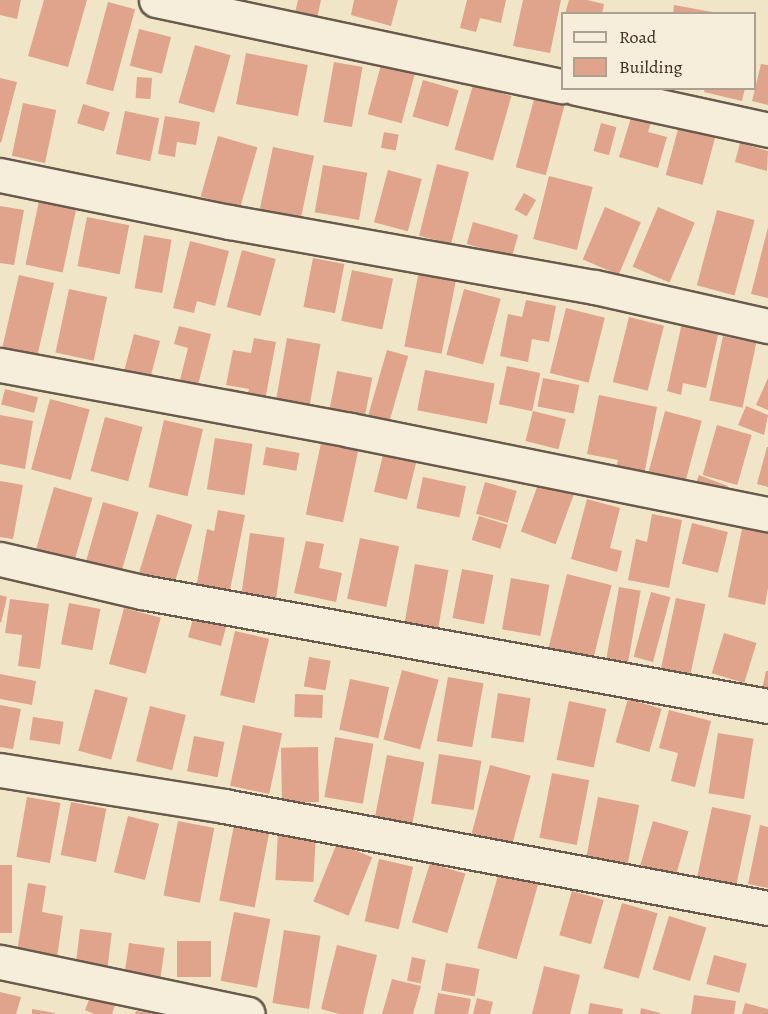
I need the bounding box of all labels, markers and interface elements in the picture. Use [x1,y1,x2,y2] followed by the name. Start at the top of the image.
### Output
[561,12,756,90] legend
[619,25,656,49] text: Road
[619,55,683,79] text: Building

